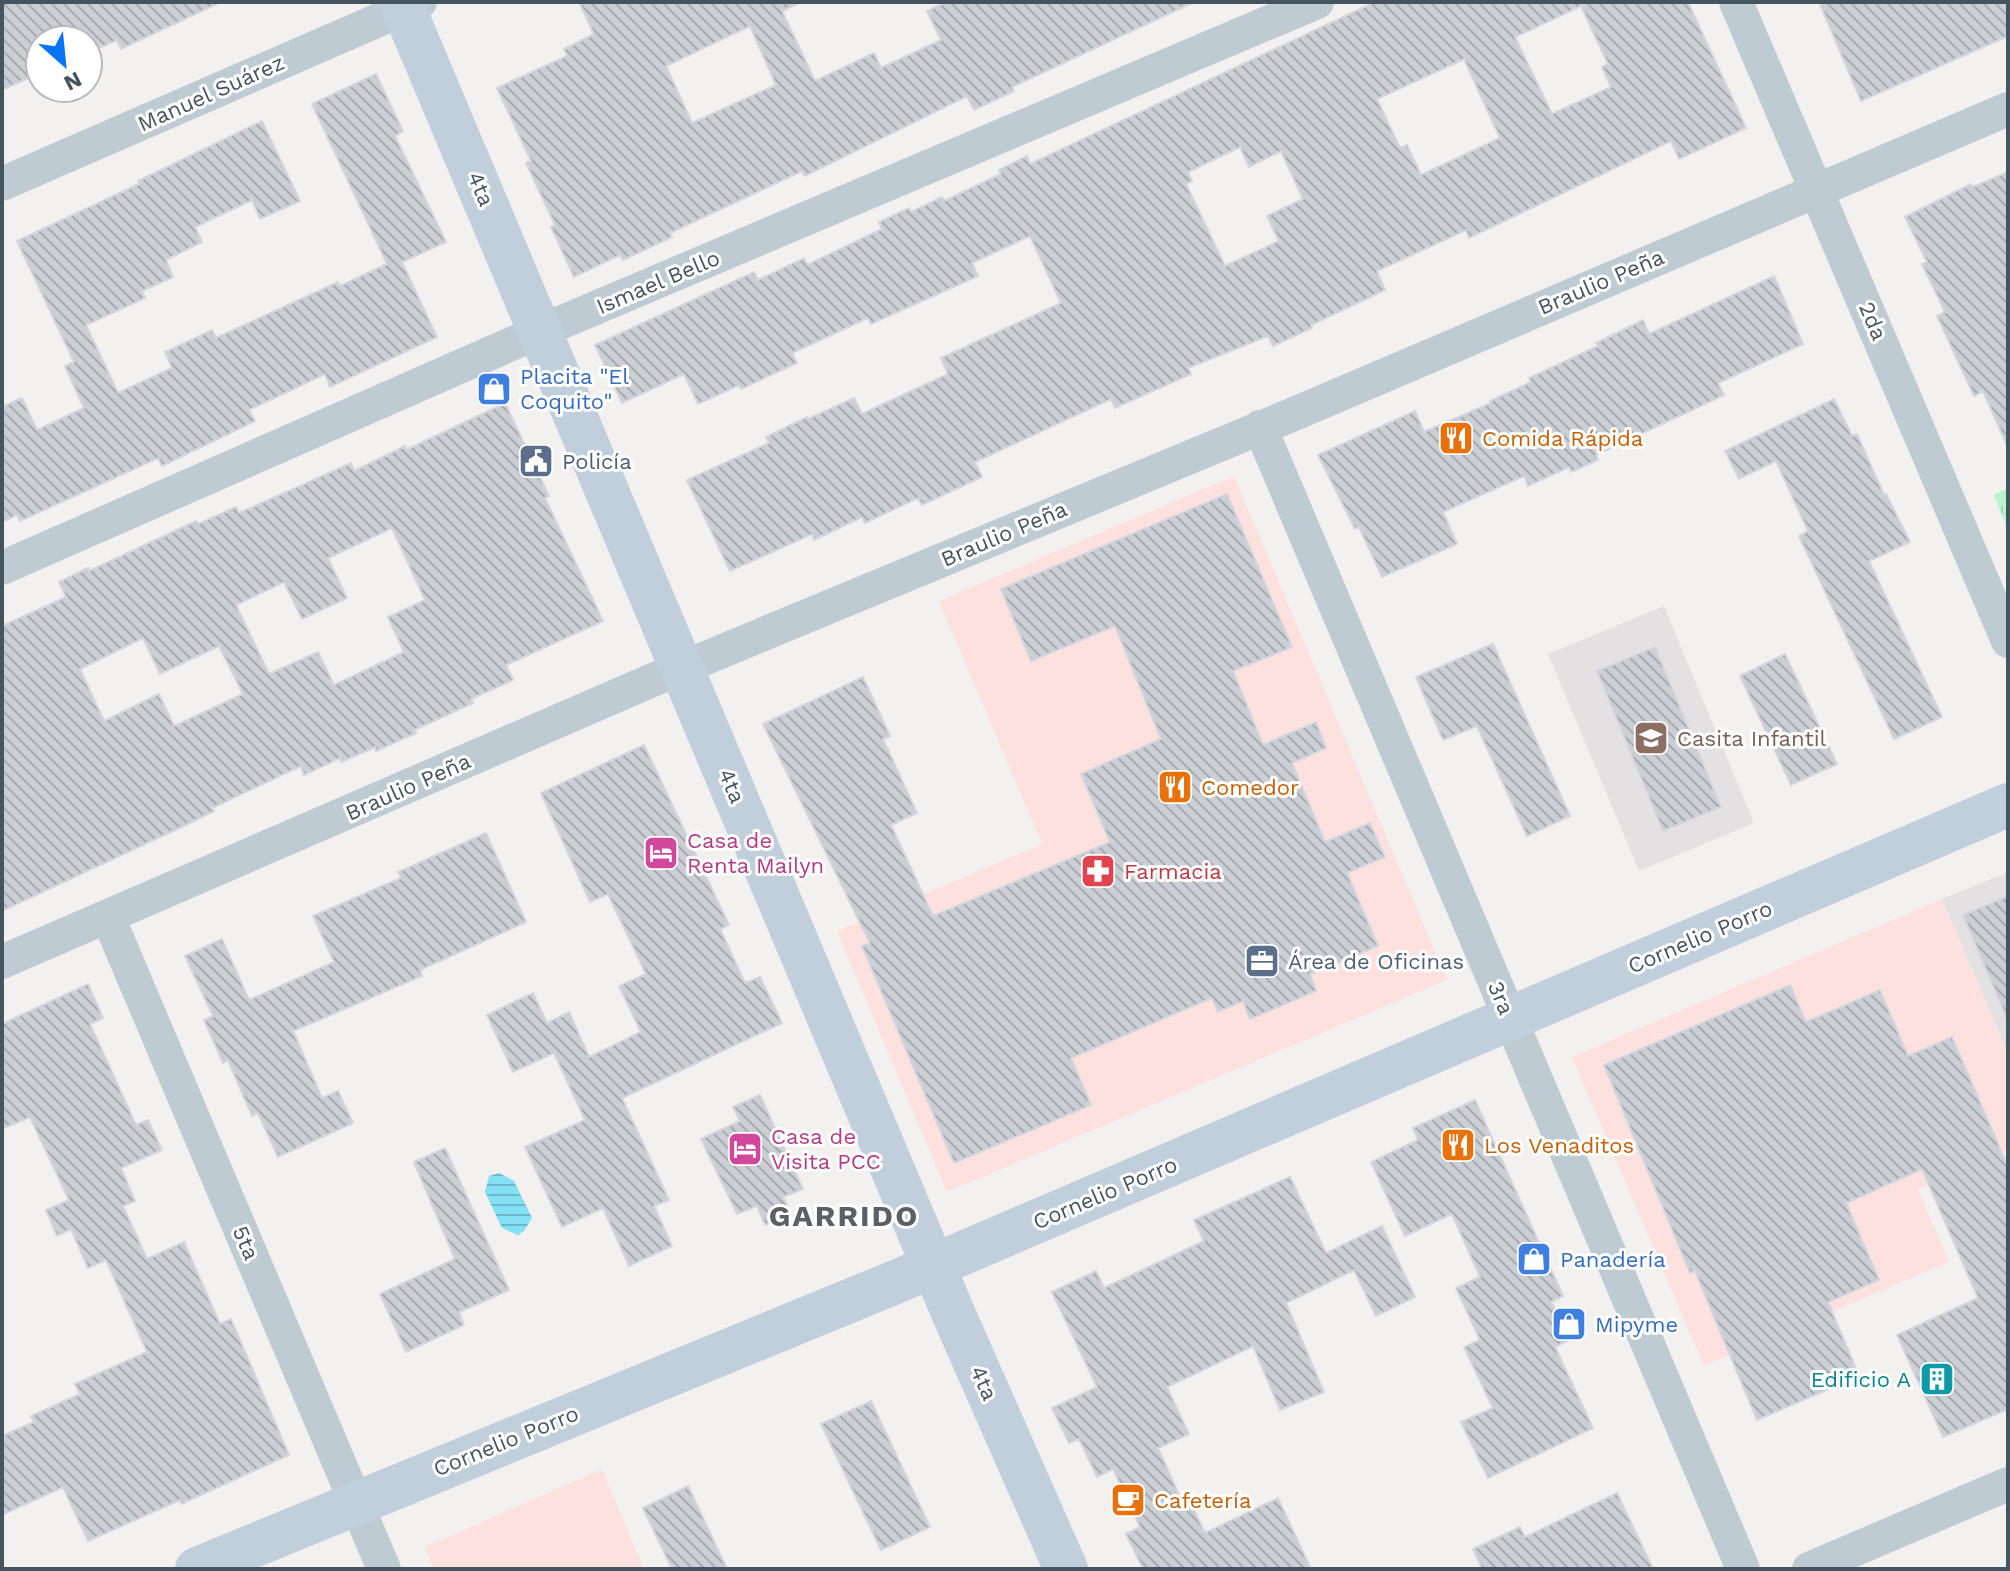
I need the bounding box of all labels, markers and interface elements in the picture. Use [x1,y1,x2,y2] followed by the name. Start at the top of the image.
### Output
[24,24,104,104] north arrow
[134,50,288,136] street label: Manuel Suárez
[60,67,86,96] text: N
[463,168,499,210] street label: 4ta
[1534,244,1668,320] street label: Braulio Peña
[593,245,723,319] street label: Ismael Bello
[1854,298,1892,344] street label: 2da
[520,364,629,414] place label: Placita "El Coquito"
[475,370,513,408] shop icon: Placita "El Coquito"
[1437,419,1475,457] restaurant icon: Comida Rápida
[1482,426,1643,451] place label: Comida Rápida
[517,442,555,480] public building icon: Policía
[562,449,632,474] place label: Policía
[937,496,1071,572] street label: Braulio Peña
[1632,719,1670,757] school or university icon: Casita Infantil
[1677,726,1826,751] place label: Casita Infantil
[342,748,474,826] street label: Braulio Peña
[714,765,750,807] street label: 4ta
[1156,768,1194,806] restaurant icon: Comedor
[1201,775,1299,800] place label: Comedor
[687,828,824,878] place label: Casa de Renta Mailyn
[642,834,680,872] hotel icon: Casa de Renta Mailyn
[1079,852,1117,890] pharmacy icon: Farmacia
[1124,859,1222,884] place label: Farmacia
[1624,895,1776,979] street label: Cornelio Porro
[1243,942,1281,980] office icon: Área de Oficinas
[1288,949,1464,974] place label: Área de Oficinas
[1483,977,1519,1019] street label: 3ra
[771,1124,881,1174] place label: Casa de Visita PCC
[1439,1126,1477,1164] restaurant icon: Los Venaditos
[726,1130,764,1168] hotel icon: Casa de Visita PCC
[1484,1133,1634,1158] place label: Los Venaditos
[1029,1151,1181,1235] street label: Cornelio Porro
[769,1198,919,1233] district label: GARRIDO
[228,1222,264,1264] street label: 5ta
[1515,1240,1553,1278] shop icon: Panadería
[1560,1247,1666,1272] place label: Panadería
[1550,1305,1588,1343] shop icon: Mipyme
[1595,1312,1678,1337] place label: Mipyme
[1918,1360,1956,1398] building icon: Edificio A
[965,1362,1003,1404] street label: 4ta
[1811,1367,1911,1392] place label: Edificio A
[430,1401,582,1481] street label: Cornelio Porro
[1109,1481,1147,1519] cafe icon: Cafetería
[1154,1488,1251,1513] place label: Cafetería

